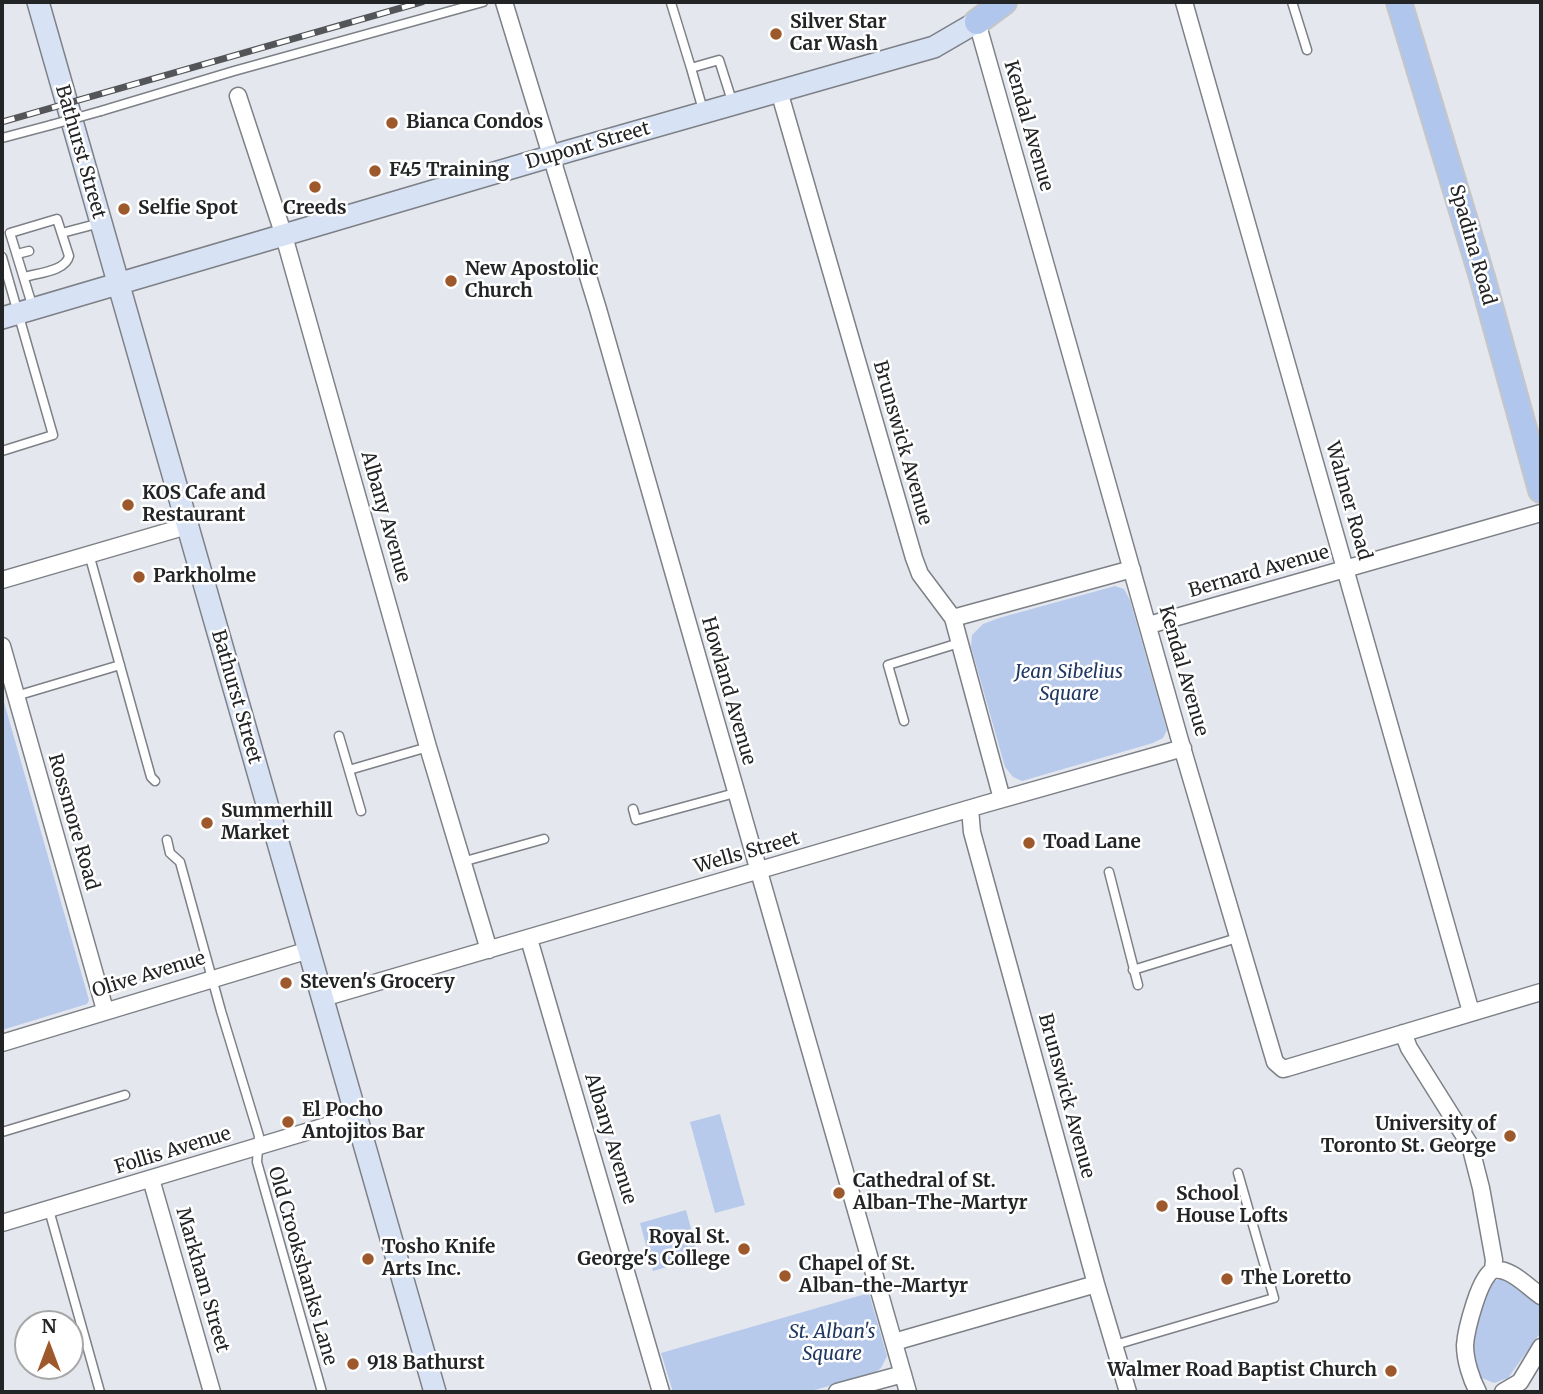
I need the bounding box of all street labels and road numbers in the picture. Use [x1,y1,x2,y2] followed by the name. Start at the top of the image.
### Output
[998,58,1058,194] street label: Kendal Avenue
[50,82,110,222] street label: Bathurst Street
[523,117,653,175] street label: Dupont Street
[1444,182,1500,308] street label: Spadina Road
[868,358,936,528] street label: Brunswick Avenue
[1320,439,1376,563] street label: Walmer Road
[355,449,415,585] street label: Albany Avenue
[1186,541,1332,603] street label: Bernard Avenue
[1153,603,1213,739] street label: Kendal Avenue
[696,614,760,768] street label: Howland Avenue
[206,627,266,767] street label: Bathurst Street
[43,751,103,893] street label: Rossmore Road
[692,827,802,879] street label: Wells Street
[90,947,208,1003] street label: Olive Avenue
[1033,1011,1099,1181] street label: Brunswick Avenue
[579,1071,641,1207] street label: Albany Avenue
[112,1123,234,1179] street label: Follis Avenue
[263,1164,341,1368] street label: Old Crookshanks Lane
[170,1205,234,1355] street label: Markham Street

